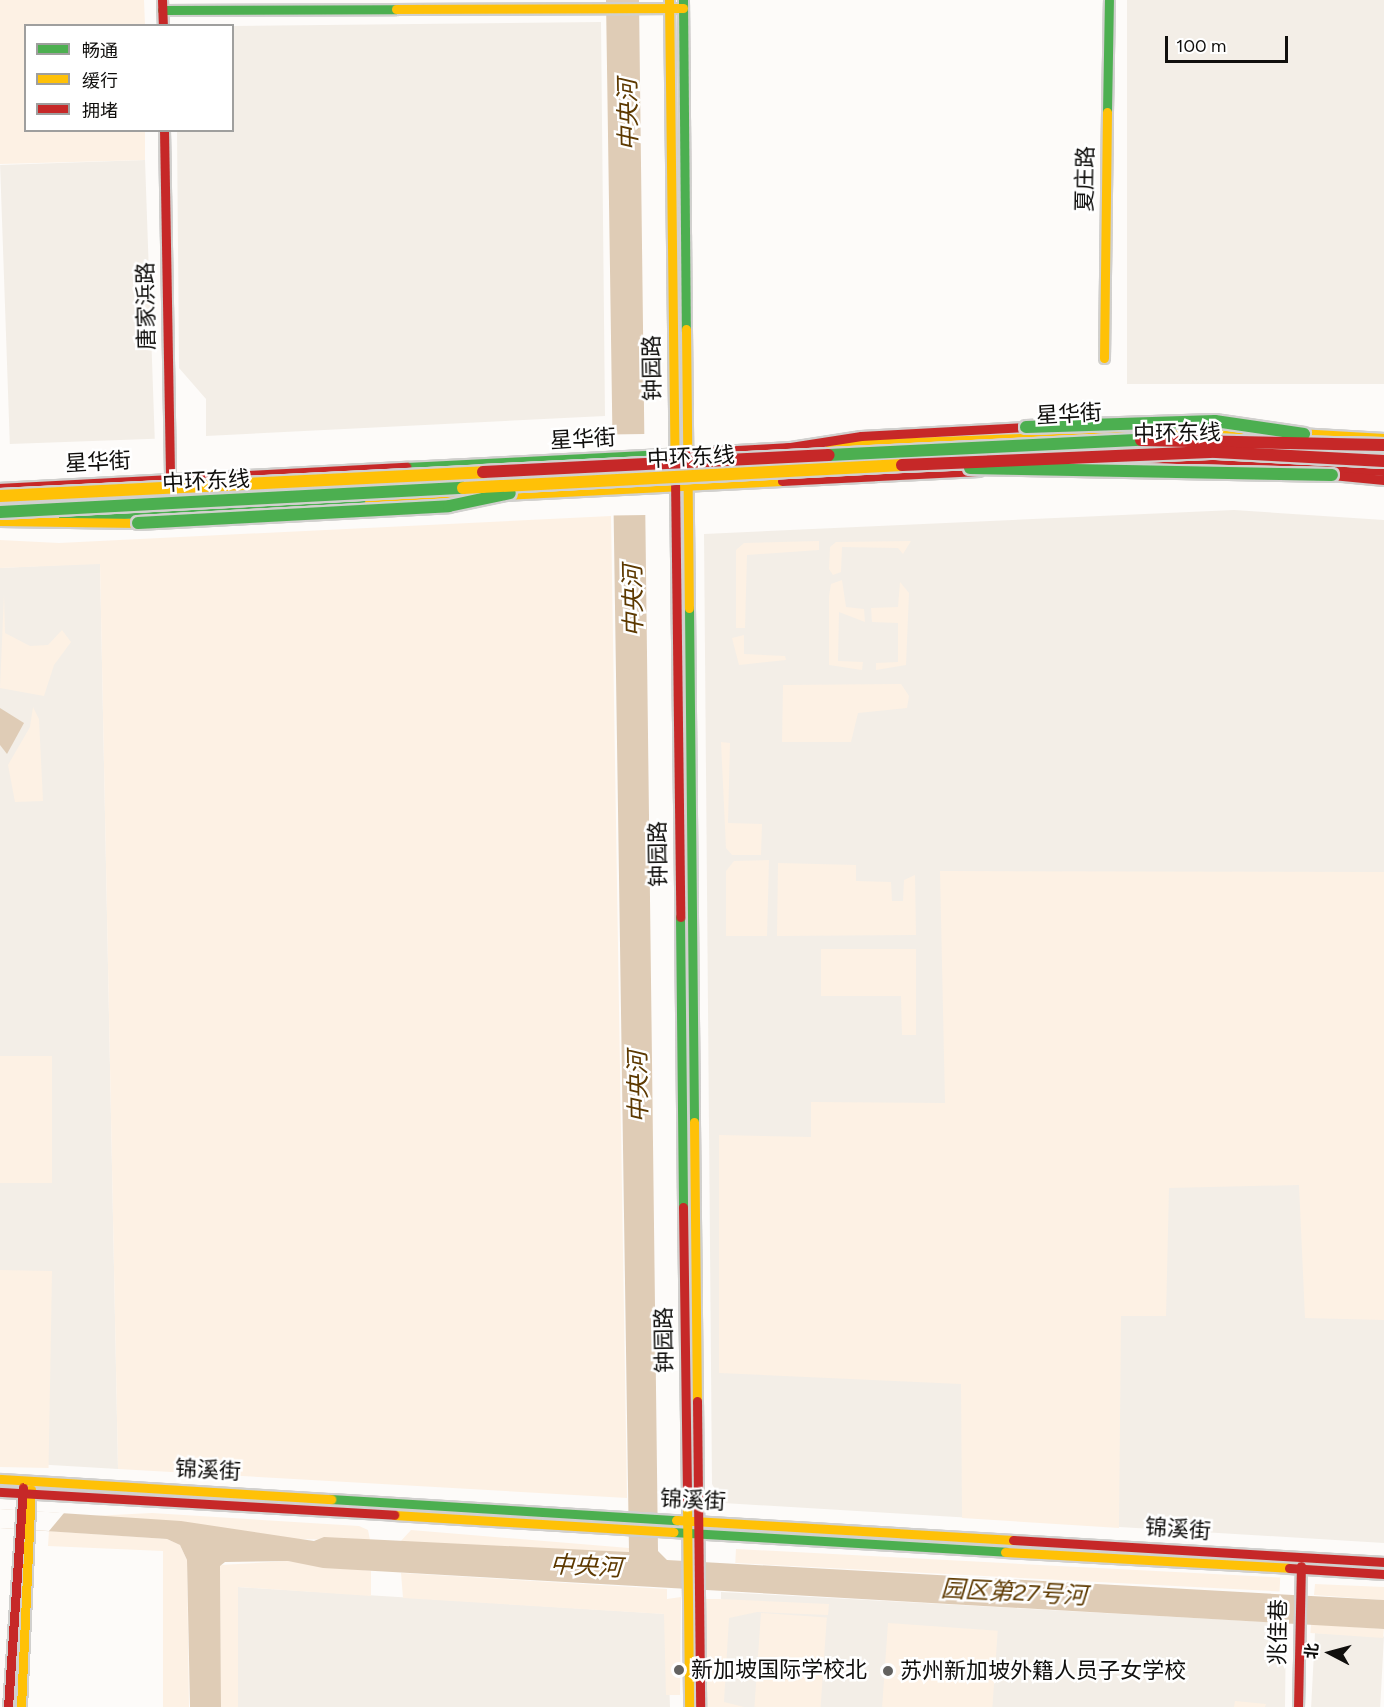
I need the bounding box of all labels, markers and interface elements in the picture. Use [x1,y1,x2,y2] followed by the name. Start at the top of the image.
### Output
[24,24,234,132] legend
[1168,24,1291,62] scale bar
[1176,35,1226,57] text: 100 m
[82,40,118,62] text: 畅通
[82,70,118,92] text: 缓行
[613,79,643,151] water label: 中央河
[82,100,118,122] text: 拥堵
[1071,146,1099,212] street label: 夏庄路
[132,262,160,350] street label: 唐家浜路
[638,335,666,401] street label: 钟园路
[1035,399,1103,429] street label: 星华街
[1133,419,1221,447] street label: 中环东线
[549,424,617,454] street label: 星华街
[646,442,736,472] street label: 中环东线
[64,447,132,477] street label: 星华街
[161,466,251,496] street label: 中环东线
[618,565,648,637] water label: 中央河
[644,821,672,887] street label: 钟园路
[623,1051,653,1123] water label: 中央河
[650,1307,678,1373] street label: 钟园路
[174,1455,242,1485] street label: 锦溪街
[659,1485,727,1515] street label: 锦溪街
[1144,1514,1212,1544] street label: 锦溪街
[549,1550,623,1582] water label: 中央河
[940,1574,1088,1610] water label: 园区第27号河
[1264,1599,1292,1665] street label: 兆佳巷
[1300,1623,1360,1683] north arrow
[1301,1642,1322,1660] text: 北
[691,1657,867,1683] place label: 新加坡国际学校北
[900,1658,1186,1684] place label: 苏州新加坡外籍人员子女学校
[672,1663,686,1677] marker: 新加坡国际学校北
[881,1664,895,1678] marker: 苏州新加坡外籍人员子女学校

